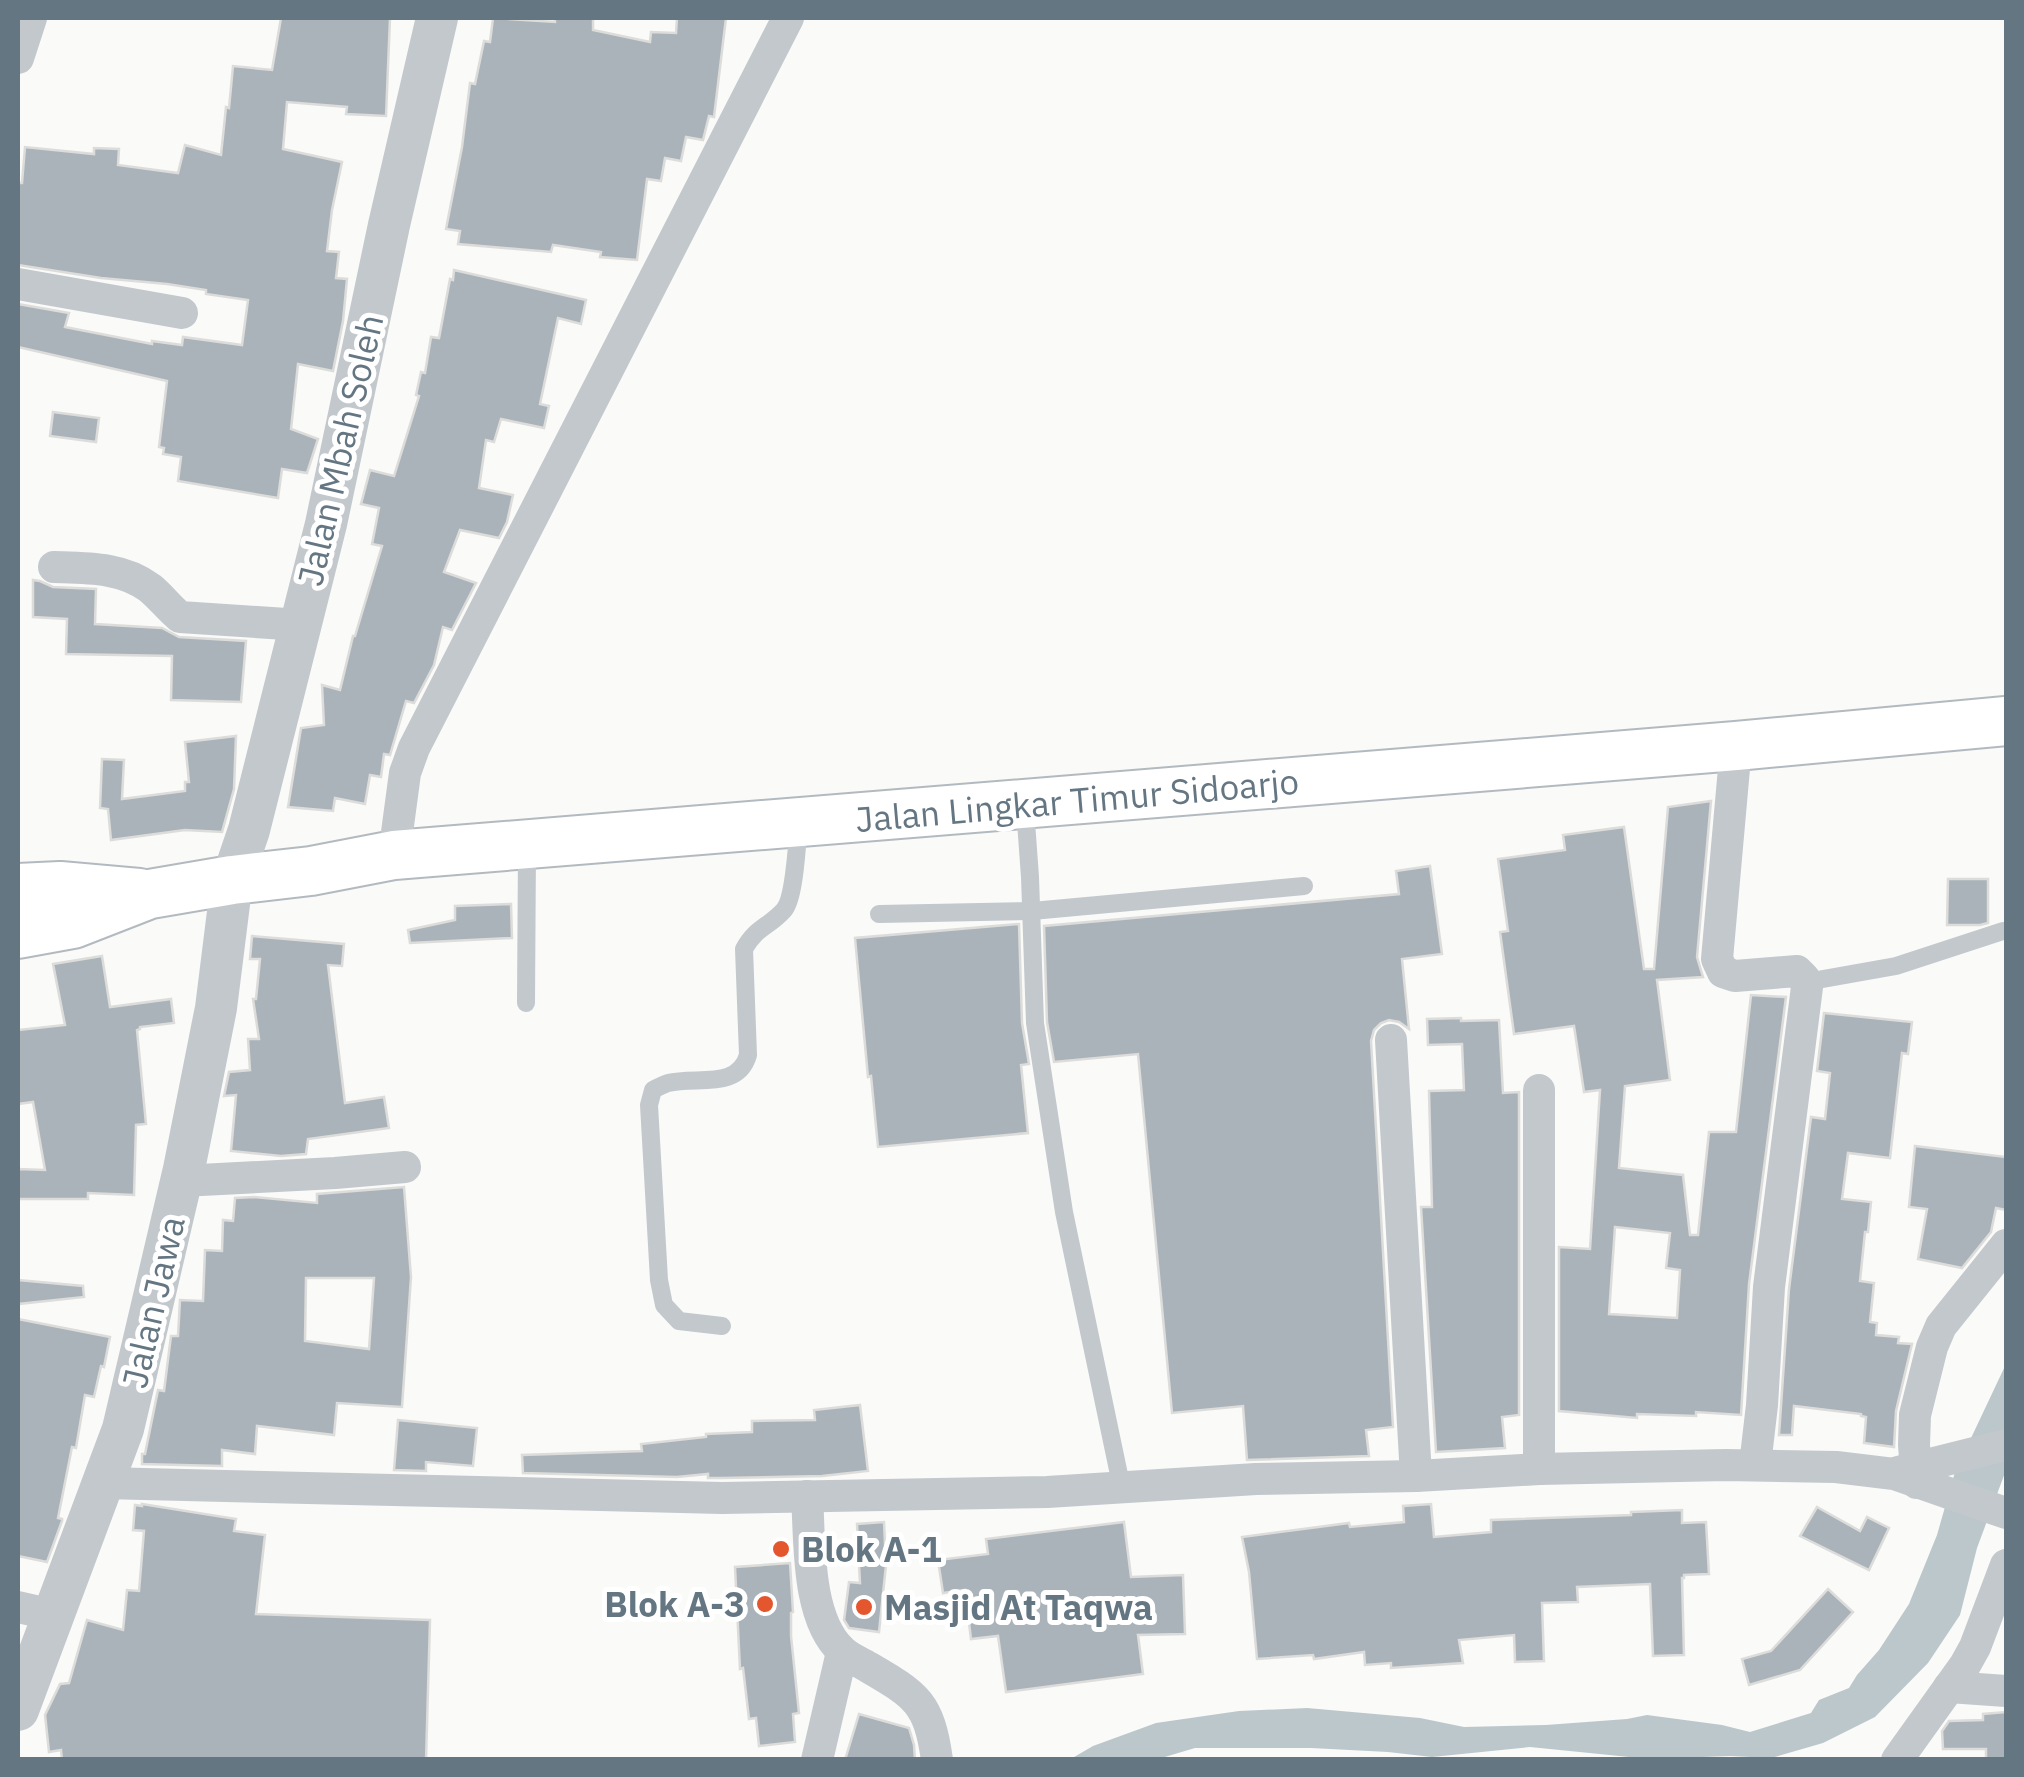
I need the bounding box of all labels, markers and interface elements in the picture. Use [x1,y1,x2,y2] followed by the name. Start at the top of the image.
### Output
[286,310,394,590] street label: Jalan Mbah Soleh
[853,758,1301,842] street label: Jalan Lingkar Timur Sidoarjo
[111,1212,195,1392] street label: Jalan Jawa
[801,1526,942,1572] place label: Blok A-1
[770,1538,792,1560] marker: Blok A-1
[604,1581,745,1627] place label: Blok A-3
[884,1584,1153,1630] place label: Masjid At Taqwa
[754,1593,776,1615] marker: Blok A-3
[853,1596,875,1618] marker: Masjid At Taqwa

